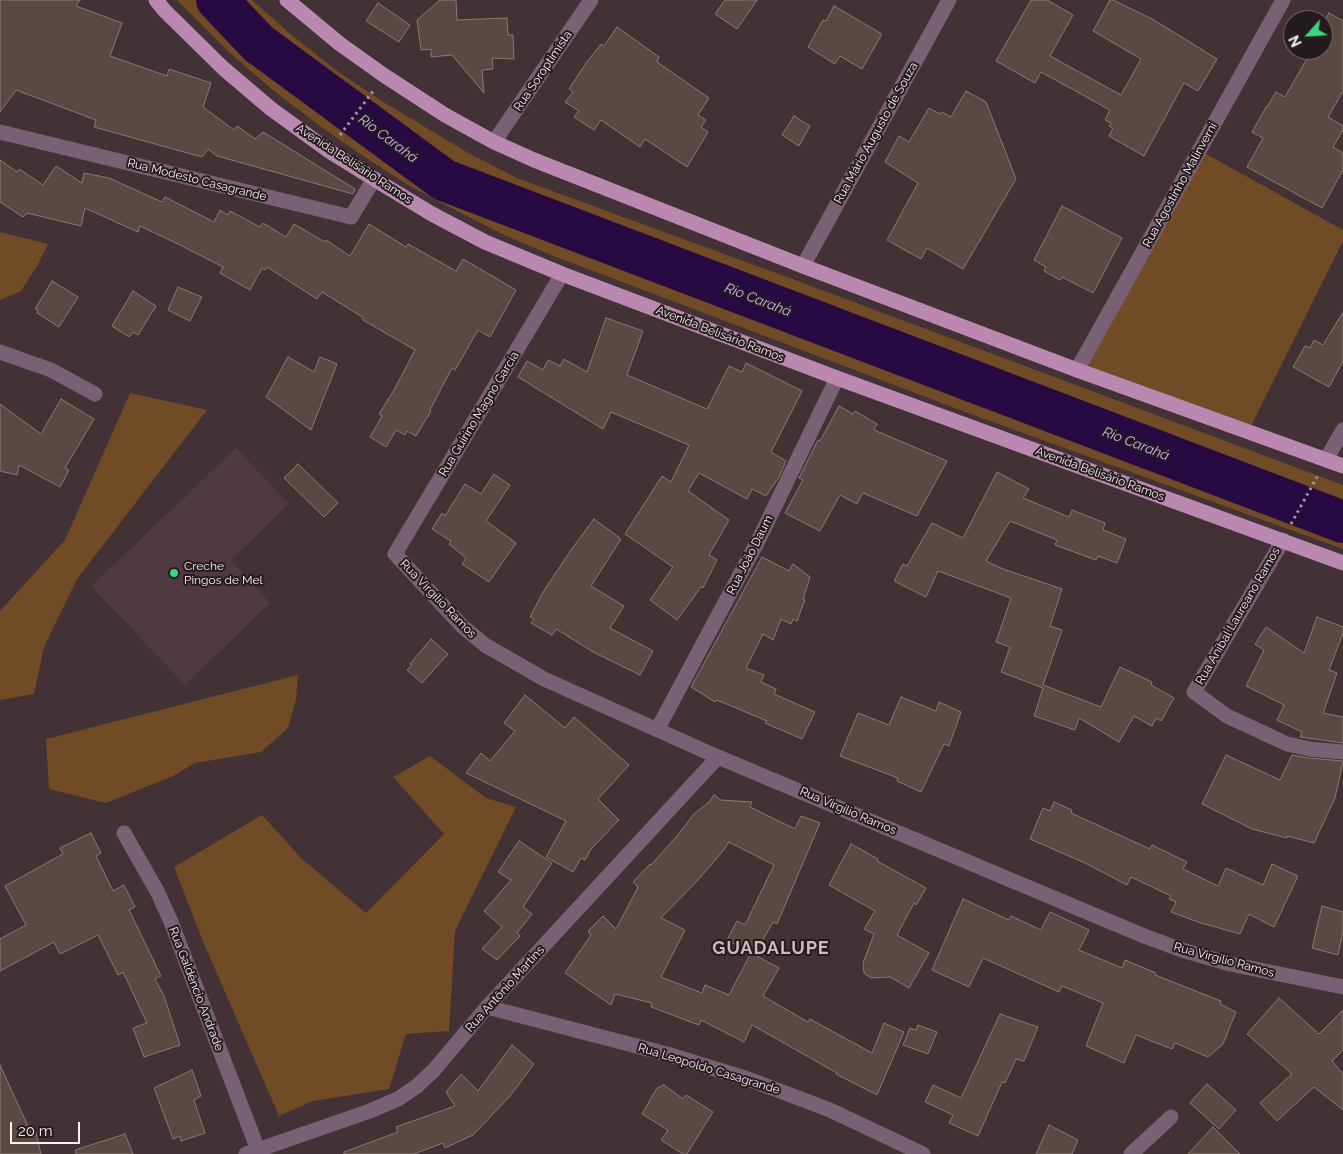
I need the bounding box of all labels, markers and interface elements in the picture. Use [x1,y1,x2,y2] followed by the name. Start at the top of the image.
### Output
[1283,10,1333,60] north arrow
[511,28,575,114] street label: Rua Soroptimista
[1286,33,1305,49] text: N
[831,60,921,206] street label: Rua Mário Augusto de Souza
[355,111,421,167] water label: Rio Carahá
[1140,120,1220,250] street label: Rua Agostinho Malinverni
[293,121,415,207] street label: Avenida Belisário Ramos
[126,156,268,204] street label: Rua Modesto Casagrande
[722,280,794,320] water label: Rio Carahá
[654,303,786,365] street label: Avenida Belisário Ramos
[436,349,522,479] street label: Rua Guirino Magno Garcia
[1100,424,1172,464] water label: Rio Carahá
[1034,444,1166,504] street label: Avenida Belisário Ramos
[724,513,776,597] street label: Rua João Daum
[1193,545,1283,687] street label: Rua Aníbal Laureano Ramos
[397,557,479,641] street label: Rua Virgílio Ramos
[184,559,263,587] place label: Creche Pingos de Mel
[168,567,180,579] marker: Creche Pingos de Mel
[797,784,899,838] street label: Rua Virgílio Ramos
[166,925,226,1053] street label: Rua Galdêncio Andrade
[711,938,831,960] district label: GUADALUPE
[1172,940,1276,980] street label: Rua Virgílio Ramos
[463,943,547,1035] street label: Rua Antônio Martins
[636,1041,782,1097] street label: Rua Leopoldo Casagrande
[12,1112,82,1144] scale bar
[18,1122,53,1140] text: 20 m

